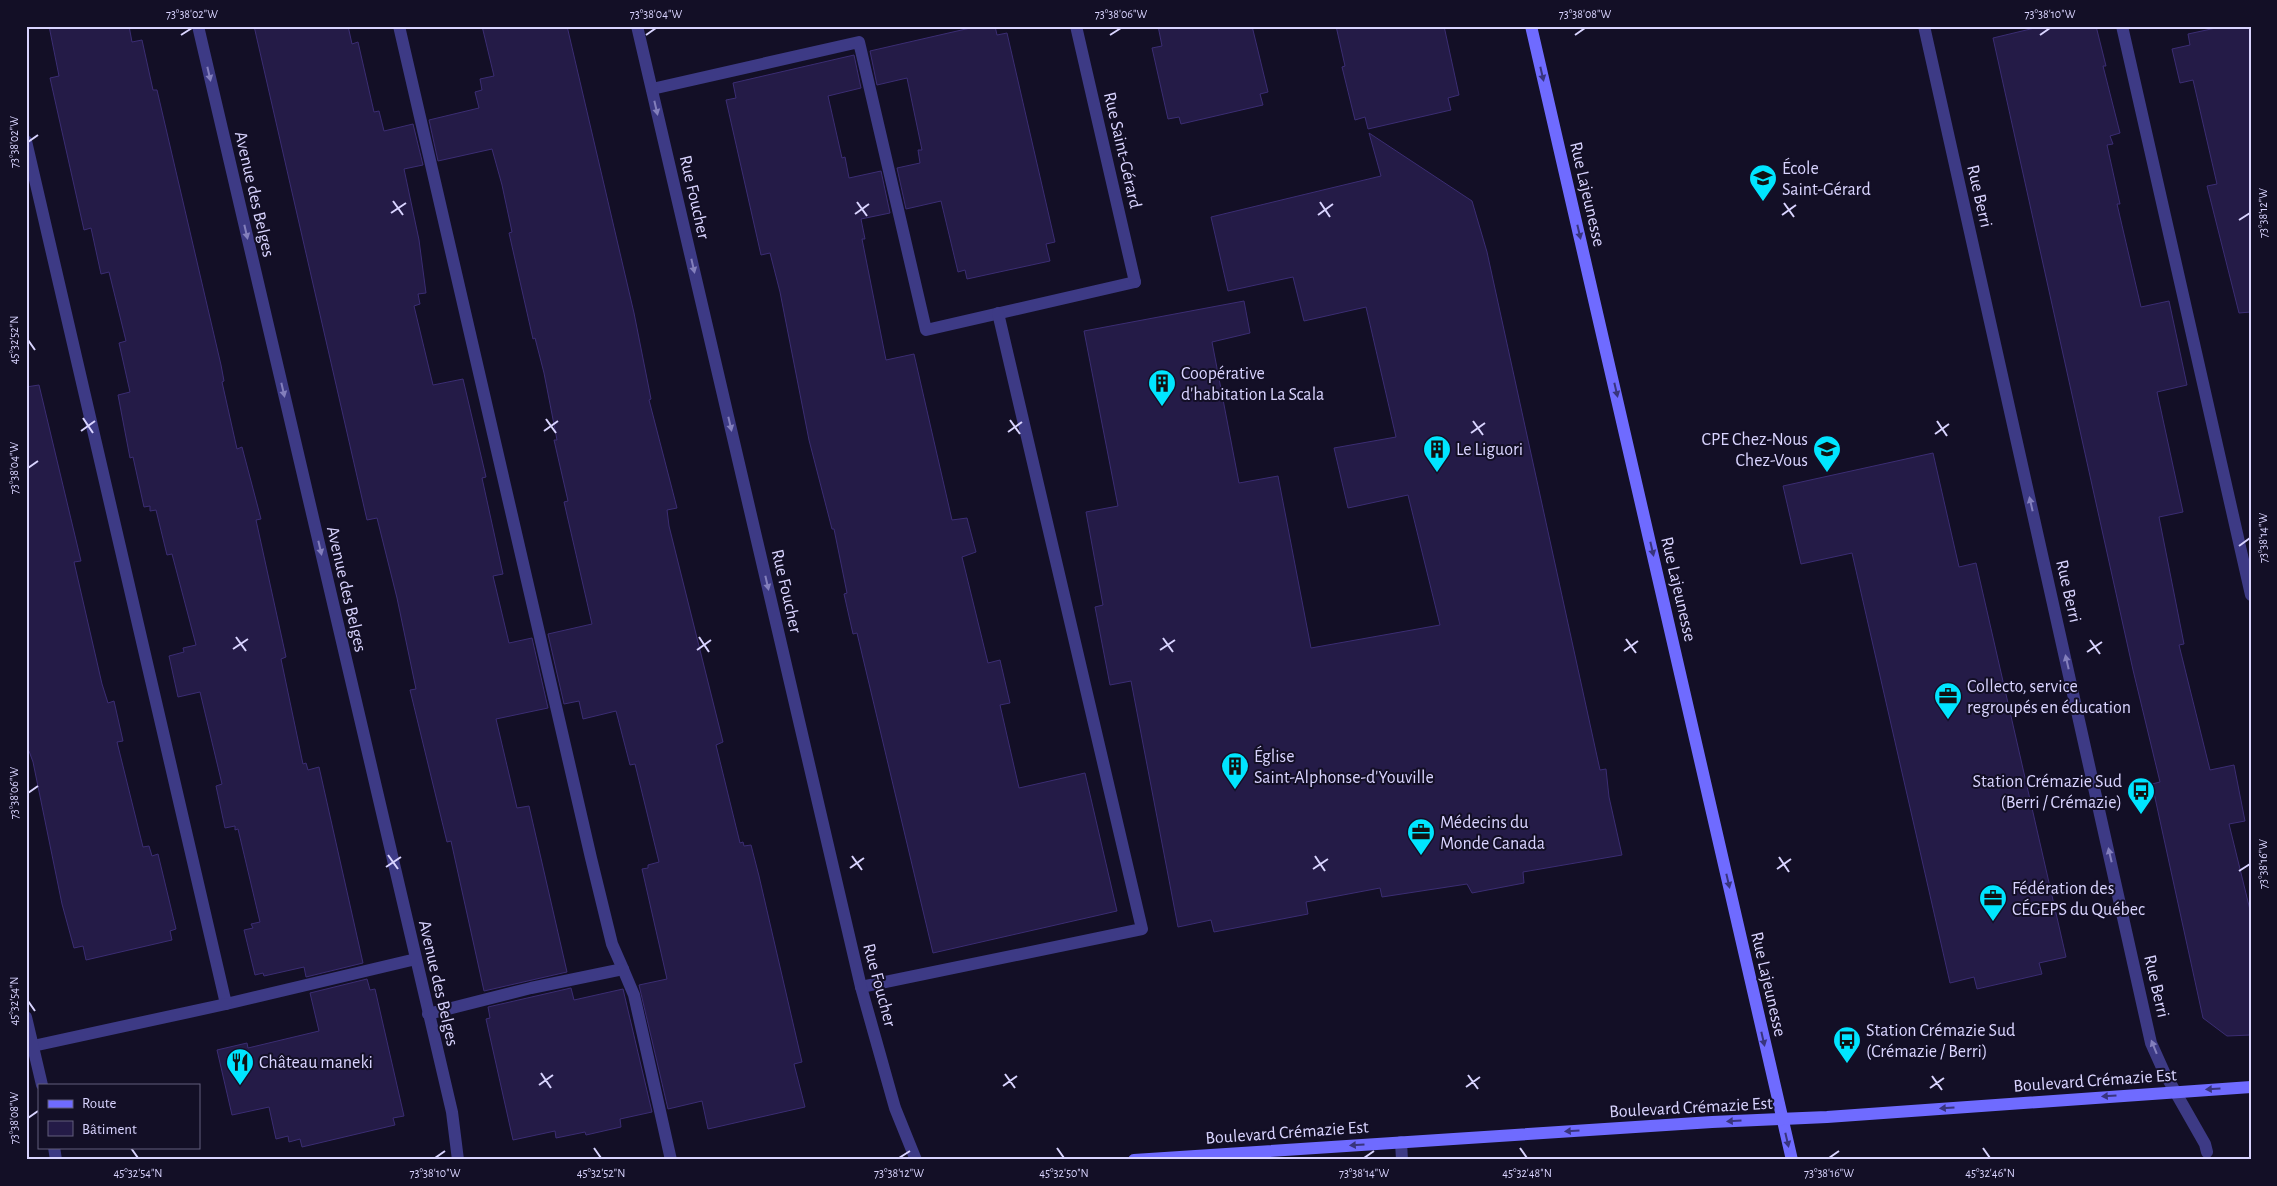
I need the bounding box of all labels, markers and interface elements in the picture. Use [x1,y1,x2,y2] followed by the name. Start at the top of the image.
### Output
[166,8,218,20] text: 73°38'02"W
[630,8,682,20] text: 73°38'04"W
[1095,8,1147,20] text: 73°38'06"W
[1559,8,1611,20] text: 73°38'08"W
[2025,8,2076,20] text: 73°38'10"W
[205,66,213,81] one-way arrow
[1538,66,1546,81] one-way arrow
[1100,90,1144,210] street label: Rue Saint-Gérard
[652,100,660,115] one-way arrow
[8,116,20,168] text: 73°38'02"W
[231,130,277,259] street label: Avenue des Belges
[1566,140,1608,248] street label: Rue Lajeunesse
[676,153,712,241] street label: Rue Foucher
[1782,157,1871,199] place label: École Saint-Gérard
[1748,163,1778,202] school or university icon: École Saint-Gérard
[1963,163,1995,229] street label: Rue Berri
[2257,188,2269,238] text: 73°38'12"W
[242,224,250,239] one-way arrow
[1575,225,1583,240] one-way arrow
[689,259,697,274] one-way arrow
[8,316,20,364] text: 45°32'52"N
[1181,365,1324,404] place label: Coopérative d'habitation La Scala
[1147,368,1177,407] building icon: Coopérative d'habitation La Scala
[279,383,287,398] one-way arrow
[1612,383,1620,398] one-way arrow
[726,417,734,432] one-way arrow
[1702,431,1808,470] place label: CPE Chez-Nous Chez-Vous
[1422,434,1452,473] building icon: Le Liguori
[1812,434,1842,473] school or university icon: CPE Chez-Nous Chez-Vous
[1456,441,1523,459] place label: Le Liguori
[8,442,20,494] text: 73°38'04"W
[2027,495,2035,511] one-way arrow
[2257,513,2269,563] text: 73°38'14"W
[323,525,369,654] street label: Avenue des Belges
[1657,535,1699,643] street label: Rue Lajeunesse
[316,541,324,556] one-way arrow
[1648,541,1656,556] one-way arrow
[768,547,804,635] street label: Rue Foucher
[2052,558,2084,624] street label: Rue Berri
[763,575,771,590] one-way arrow
[2063,655,2071,670] one-way arrow
[1967,678,2131,717] place label: Collecto, service regroupés en éducation
[1933,681,1963,720] office icon: Collecto, service regroupés en éducation
[1254,745,1434,787] place label: Église Saint-Alphonse-d'Youville
[1220,751,1250,790] building icon: Église Saint-Alphonse-d'Youville
[8,767,20,819] text: 73°38'06"W
[1973,773,2122,812] place label: Station Crémazie Sud (Berri / Crémazie)
[2126,776,2156,815] bus stop icon: Station Crémazie Sud (Berri / Crémazie)
[1440,814,1545,853] place label: Médecins du Monde Canada
[1406,817,1436,856] office icon: Médecins du Monde Canada
[2257,839,2269,889] text: 73°38'16"W
[2106,847,2114,863] one-way arrow
[1724,873,1732,888] one-way arrow
[2012,880,2145,919] place label: Fédération des CÉGEPS du Québec
[1978,883,2008,922] office icon: Fédération des CÉGEPS du Québec
[415,919,461,1048] street label: Avenue des Belges
[1747,930,1789,1038] street label: Rue Lajeunesse
[859,942,899,1029] street label: Rue Foucher
[2140,953,2172,1019] street label: Rue Berri
[8,976,20,1026] text: 45°32'54"N
[1866,1022,2015,1061] place label: Station Crémazie Sud (Crémazie / Berri)
[1832,1025,1862,1064] bus stop icon: Station Crémazie Sud (Crémazie / Berri)
[1760,1032,1768,1048] one-way arrow
[2150,1039,2158,1054] one-way arrow
[225,1047,255,1086] restaurant icon: Château maneki
[259,1054,373,1072] place label: Château maneki
[2013,1066,2178,1096] street label: Boulevard Crémazie Est
[38,1084,200,1148] legend
[2204,1086,2220,1094] one-way arrow
[8,1092,20,1144] text: 73°38'08"W
[2100,1093,2116,1101] one-way arrow
[1609,1095,1774,1121] street label: Boulevard Crémazie Est
[82,1096,116,1111] text: Route
[1938,1105,1954,1113] one-way arrow
[1726,1117,1742,1125] one-way arrow
[1205,1118,1370,1148] street label: Boulevard Crémazie Est
[82,1122,137,1137] text: Bâtiment
[1563,1128,1579,1136] one-way arrow
[1783,1132,1791,1147] one-way arrow
[1349,1141,1365,1149] one-way arrow
[113,1167,163,1179] text: 45°32'54"N
[410,1167,461,1179] text: 73°38'10"W
[577,1167,625,1179] text: 45°32'52"N
[874,1167,924,1179] text: 73°38'12"W
[1039,1167,1089,1179] text: 45°32'50"N
[1339,1167,1389,1179] text: 73°38'14"W
[1502,1167,1552,1179] text: 45°32'48"N
[1804,1167,1854,1179] text: 73°38'16"W
[1965,1167,2015,1179] text: 45°32'46"N

